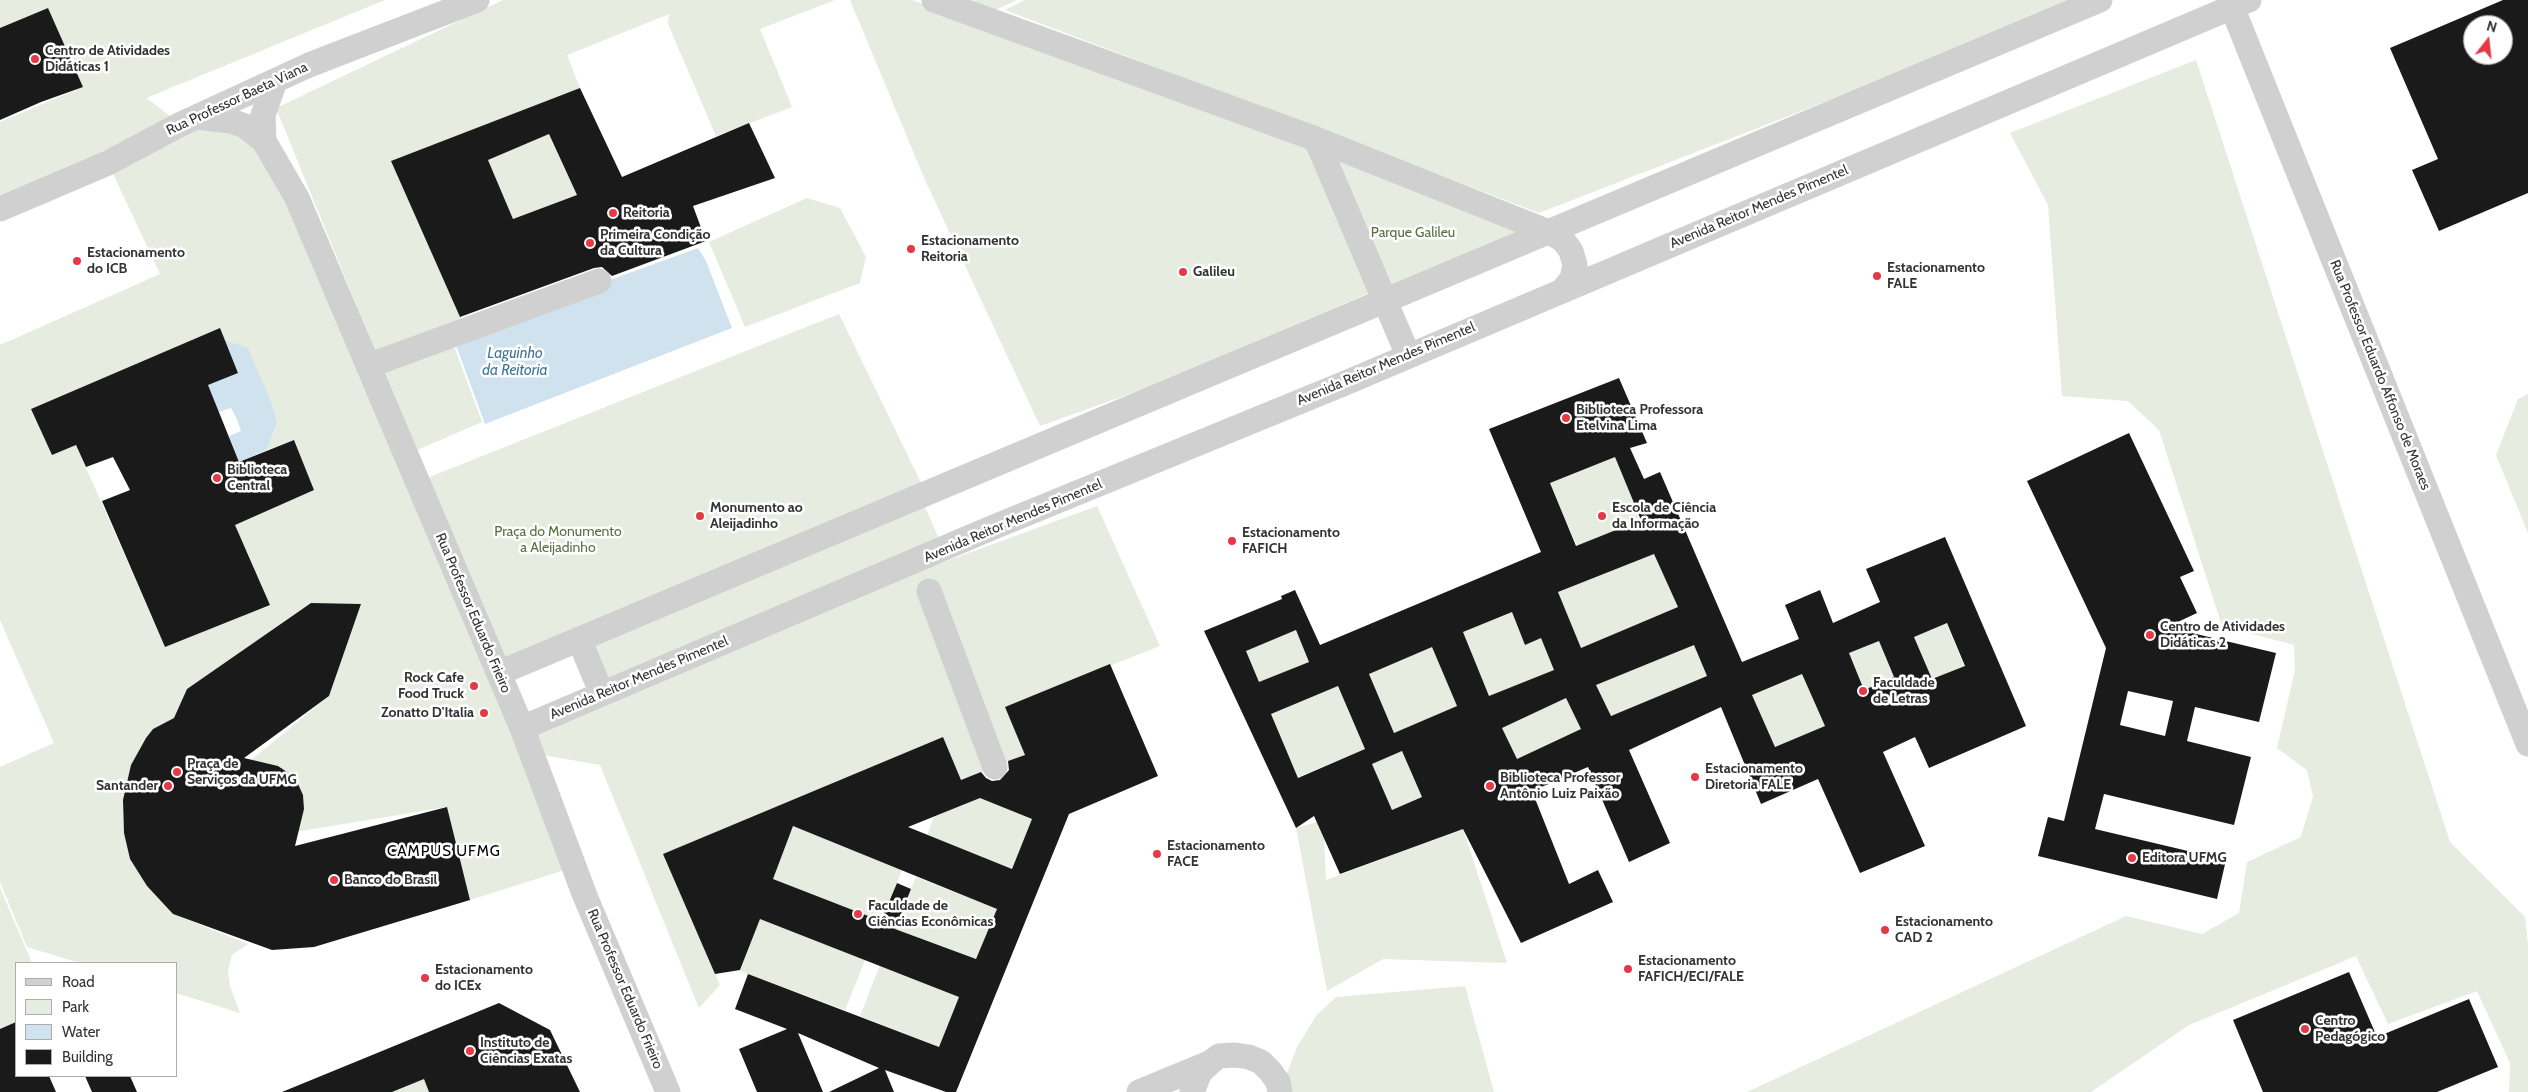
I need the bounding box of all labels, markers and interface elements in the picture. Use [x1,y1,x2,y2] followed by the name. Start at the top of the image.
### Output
[2463,15,2513,65] north arrow
[2485,17,2499,37] text: N
[45,43,170,75] place label: Centro de Atividades Didáticas 1
[29,53,41,65] marker: Centro de Atividades Didáticas 1
[164,59,310,139] street label: Rua Professor Baeta Viana
[1667,162,1851,252] street label: Avenida Reitor Mendes Pimentel
[623,205,670,221] place label: Reitoria
[607,207,619,219] marker: Reitoria
[1371,225,1455,241] park label: Parque Galileu
[600,227,710,260] place label: Primeira Condição da Cultura
[921,233,1019,266] place label: Estacionamento Reitoria
[584,237,596,249] marker: Primeira Condição da Cultura
[905,243,917,255] marker: Estacionamento Reitoria
[87,245,185,278] place label: Estacionamento do ICB
[71,255,83,267] marker: Estacionamento do ICB
[2326,257,2434,493] street label: Rua Professor Eduardo Affonso de Moraes
[1887,260,1985,292] place label: Estacionamento FALE
[1193,264,1235,280] place label: Galileu
[1177,266,1189,278] marker: Galileu
[1871,270,1883,282] marker: Estacionamento FALE
[1294,319,1478,409] street label: Avenida Reitor Mendes Pimentel
[482,345,548,380] water label: Laguinho da Reitoria
[1576,402,1703,434] place label: Biblioteca Professora Etelvina Lima
[1560,412,1572,424] marker: Biblioteca Professora Etelvina Lima
[227,462,287,494] place label: Biblioteca Central
[211,472,223,484] marker: Biblioteca Central
[921,476,1105,566] street label: Avenida Reitor Mendes Pimentel
[710,500,803,532] place label: Monumento ao Aleijadinho
[1612,500,1716,532] place label: Escola de Ciência da Informação
[694,510,706,522] marker: Monumento ao Aleijadinho
[1596,510,1608,522] marker: Escola de Ciência da Informação
[494,524,622,556] park label: Praça do Monumento a Aleijadinho
[1242,525,1340,558] place label: Estacionamento FAFICH
[432,530,514,696] street label: Rua Professor Eduardo Frieiro
[1226,535,1238,547] marker: Estacionamento FAFICH
[2160,619,2285,652] place label: Centro de Atividades Didáticas 2
[2144,629,2156,641] marker: Centro de Atividades Didáticas 2
[547,633,731,723] street label: Avenida Reitor Mendes Pimentel
[398,670,464,702] place label: Rock Cafe Food Truck
[1873,675,1935,708] place label: Faculdade de Letras
[468,680,480,692] marker: Rock Cafe Food Truck
[1857,685,1869,697] marker: Faculdade de Letras
[381,705,474,721] place label: Zonatto D'Italia
[478,707,490,719] marker: Zonatto D'Italia
[187,756,297,789] place label: Praça de Serviços da UFMG
[1705,761,1803,794] place label: Estacionamento Diretoria FALE
[171,766,183,778] marker: Praça de Serviços da UFMG
[1500,770,1620,802] place label: Biblioteca Professor Antônio Luiz Paixão
[1689,771,1701,783] marker: Estacionamento Diretoria FALE
[96,778,158,794] place label: Santander
[162,780,174,792] marker: Santander
[1484,780,1496,792] marker: Biblioteca Professor Antônio Luiz Paixão
[1167,838,1265,870] place label: Estacionamento FACE
[386,843,502,861] district label: CAMPUS UFMG
[1151,848,1163,860] marker: Estacionamento FACE
[2142,850,2227,866] place label: Editora UFMG
[2126,852,2138,864] marker: Editora UFMG
[344,872,437,888] place label: Banco do Brasil
[328,874,340,886] marker: Banco do Brasil
[868,898,994,930] place label: Faculdade de Ciências Econômicas
[584,906,666,1072] street label: Rua Professor Eduardo Frieiro
[852,908,864,920] marker: Faculdade de Ciências Econômicas
[1895,914,1993,946] place label: Estacionamento CAD 2
[1879,924,1891,936] marker: Estacionamento CAD 2
[1638,953,1744,986] place label: Estacionamento FAFICH/ECI/FALE
[15,962,178,1077] legend
[435,962,533,994] place label: Estacionamento do ICEx
[1622,963,1634,975] marker: Estacionamento FAFICH/ECI/FALE
[419,972,431,984] marker: Estacionamento do ICEx
[62,973,95,991] text: Road
[62,998,89,1016] text: Park
[2315,1013,2385,1046] place label: Centro Pedagógico
[62,1023,100,1041] text: Water
[2299,1023,2311,1035] marker: Centro Pedagógico
[480,1035,572,1068] place label: Instituto de Ciências Exatas
[464,1045,476,1057] marker: Instituto de Ciências Exatas
[62,1048,113,1066] text: Building

